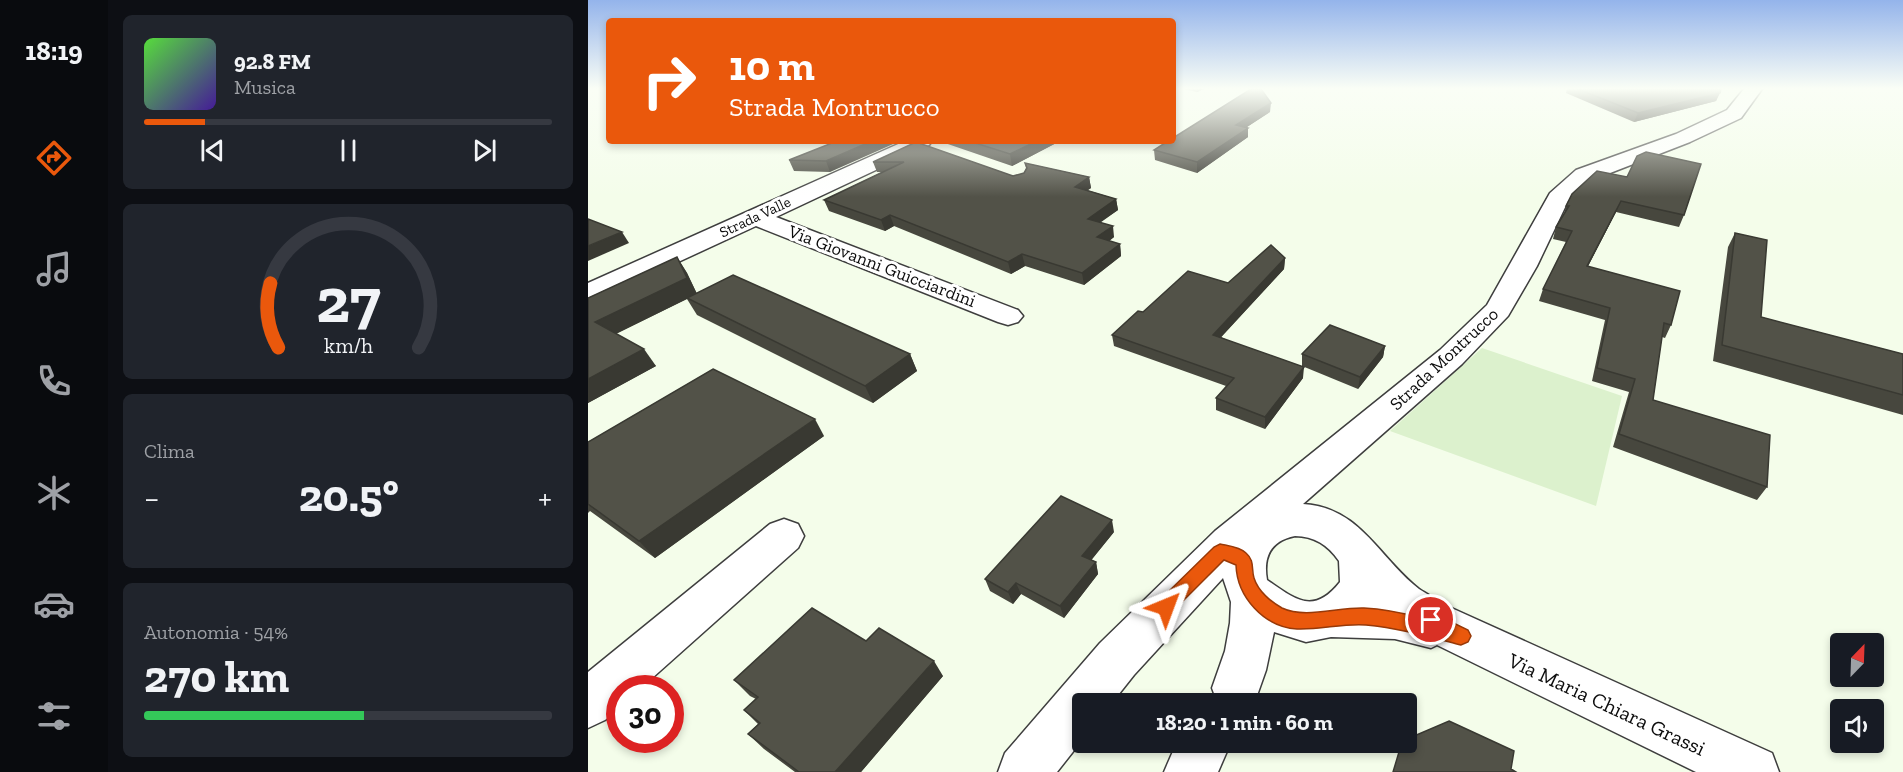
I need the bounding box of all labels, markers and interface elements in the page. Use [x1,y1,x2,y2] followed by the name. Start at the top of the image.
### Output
[25,35,83,67] text: 18:19
[729,40,815,91] text: 10 m
[630,42,708,120] icon: right
[234,48,311,75] text: 92.8 FM
[234,75,296,99] text: Musica
[729,91,940,123] text: Strada Montrucco
[196,134,229,167] icon: previous
[332,134,365,167] icon: pause
[468,134,501,167] icon: next
[33,137,75,179] icon: directions
[717,193,793,241] street label: Strada Valle
[784,220,979,312] street label: Via Giovanni Guicciardini
[33,248,75,290] icon: music
[316,264,380,339] text: 27
[1385,303,1503,415] street label: Strada Montrucco
[324,334,372,359] text: km/h
[33,360,75,402] icon: phone
[144,439,195,463] text: Clima
[299,469,399,523] text: 20.5°
[33,472,75,514] icon: climate
[144,478,159,517] text: −
[538,478,552,517] text: +
[1134,575,1198,639] position arrow
[33,583,75,625] icon: car
[1405,594,1456,645] pin
[1414,603,1447,636] icon: arrive
[144,620,288,644] text: Autonomia · 54%
[1830,633,1884,687] north arrow
[1830,633,1884,753] map controls
[1503,647,1710,761] street label: Via Maria Chiara Grassi
[144,650,289,704] text: 270 km
[606,675,684,753] speed limit sign: 30
[33,695,75,737] icon: filters
[1830,699,1884,753] button: sound
[1156,709,1333,736] text: 18:20 · 1 min · 60 m

